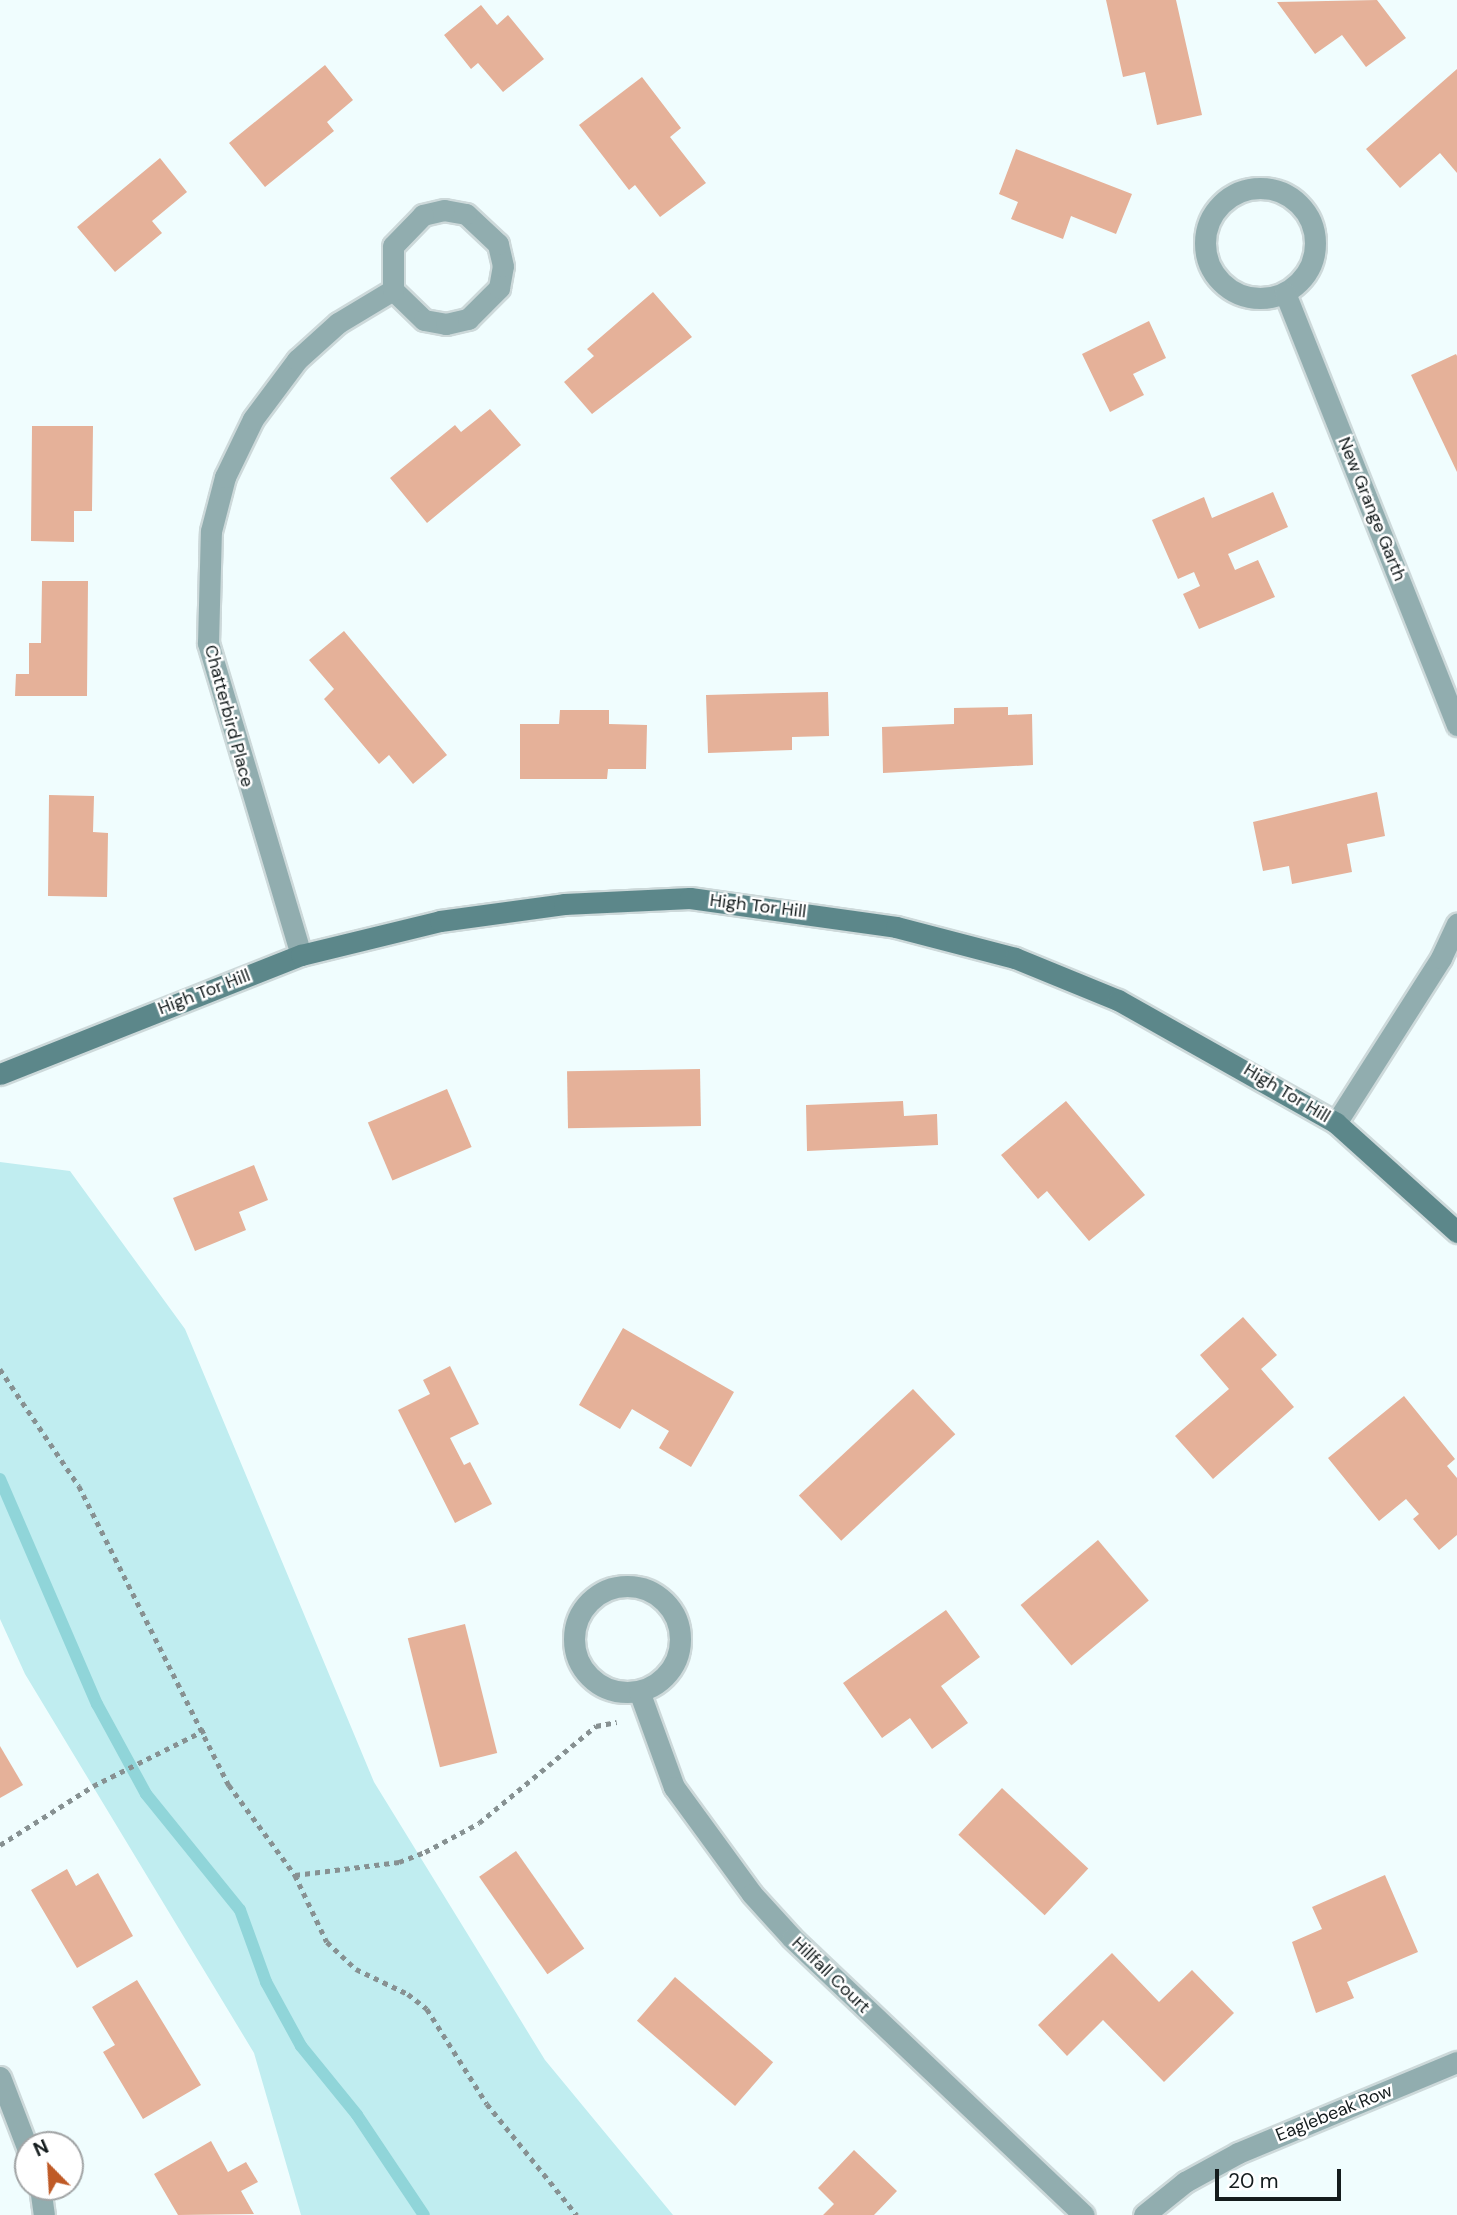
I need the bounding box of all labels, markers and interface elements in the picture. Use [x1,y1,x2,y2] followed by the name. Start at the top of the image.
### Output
[1333,434,1411,584] street label: New Grange Garth
[200,643,258,789] street label: Chatterbird Place
[709,889,807,923] street label: High Tor Hill
[155,965,253,1019] street label: High Tor Hill
[1240,1059,1334,1127] street label: High Tor Hill
[787,1932,875,2018] street label: Hillfall Court
[1273,2080,1395,2146] street label: Eaglebeak Row
[14,2131,84,2201] north arrow
[30,2134,52,2162] text: N
[1219,2156,1345,2200] scale bar
[1228,2167,1279,2195] text: 20 m

